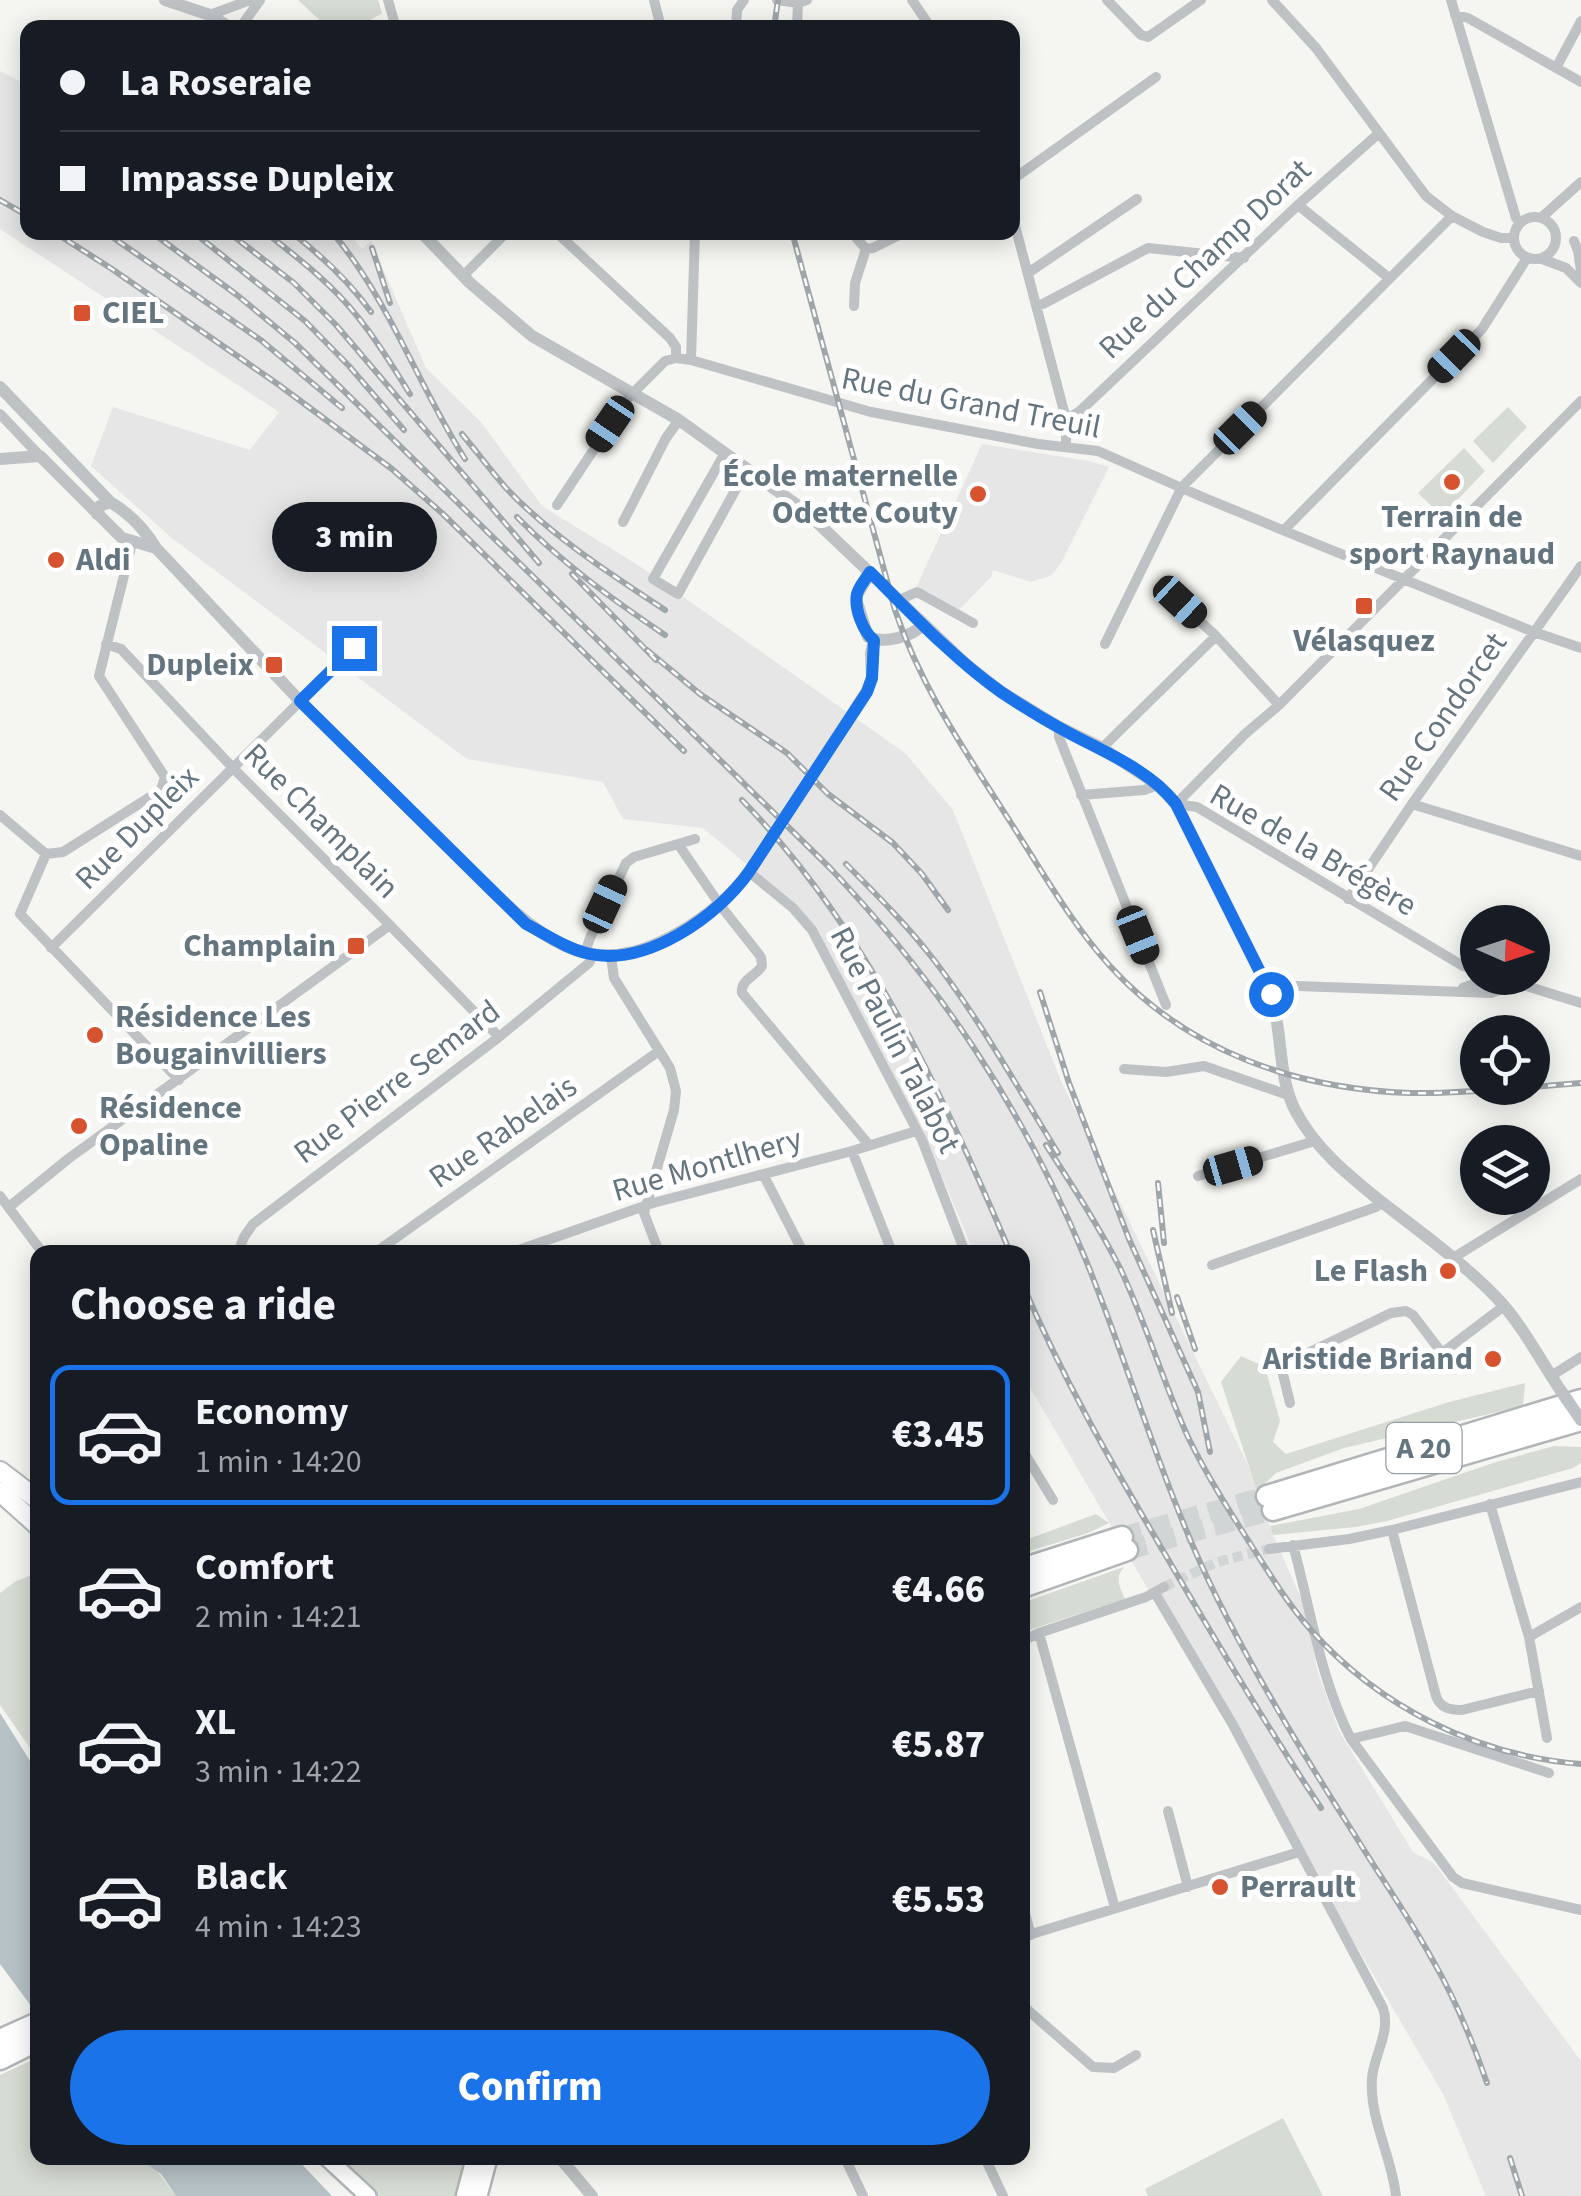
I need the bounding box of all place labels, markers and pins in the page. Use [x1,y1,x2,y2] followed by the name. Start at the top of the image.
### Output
[102,290,164,336] place label: CIEL
[71,302,93,324] marker: CIEL
[722,453,958,536] place label: École maternelle Odette Couty
[1441,471,1463,493] marker: Terrain de sport Raynaud
[967,483,989,505] marker: École maternelle Odette Couty
[1349,494,1555,577] place label: Terrain de sport Raynaud
[75,537,131,583] place label: Aldi
[45,549,67,571] marker: Aldi
[1353,595,1375,617] marker: Vélasquez
[1292,618,1435,664] place label: Vélasquez
[146,642,254,688] place label: Dupleix
[263,654,285,676] marker: Dupleix
[183,923,336,969] place label: Champlain
[345,935,367,957] marker: Champlain
[115,994,327,1077] place label: Résidence Les Bougainvilliers
[84,1024,106,1046] marker: Résidence Les Bougainvilliers
[99,1085,242,1168] place label: Résidence Opaline
[68,1115,90,1137] marker: Résidence Opaline
[1314,1248,1428,1294] place label: Le Flash
[1437,1260,1459,1282] marker: Le Flash
[1262,1336,1473,1382] place label: Aristide Briand
[1482,1348,1504,1370] marker: Aristide Briand
[1240,1864,1356,1910] place label: Perrault
[1209,1876,1231,1898] marker: Perrault

